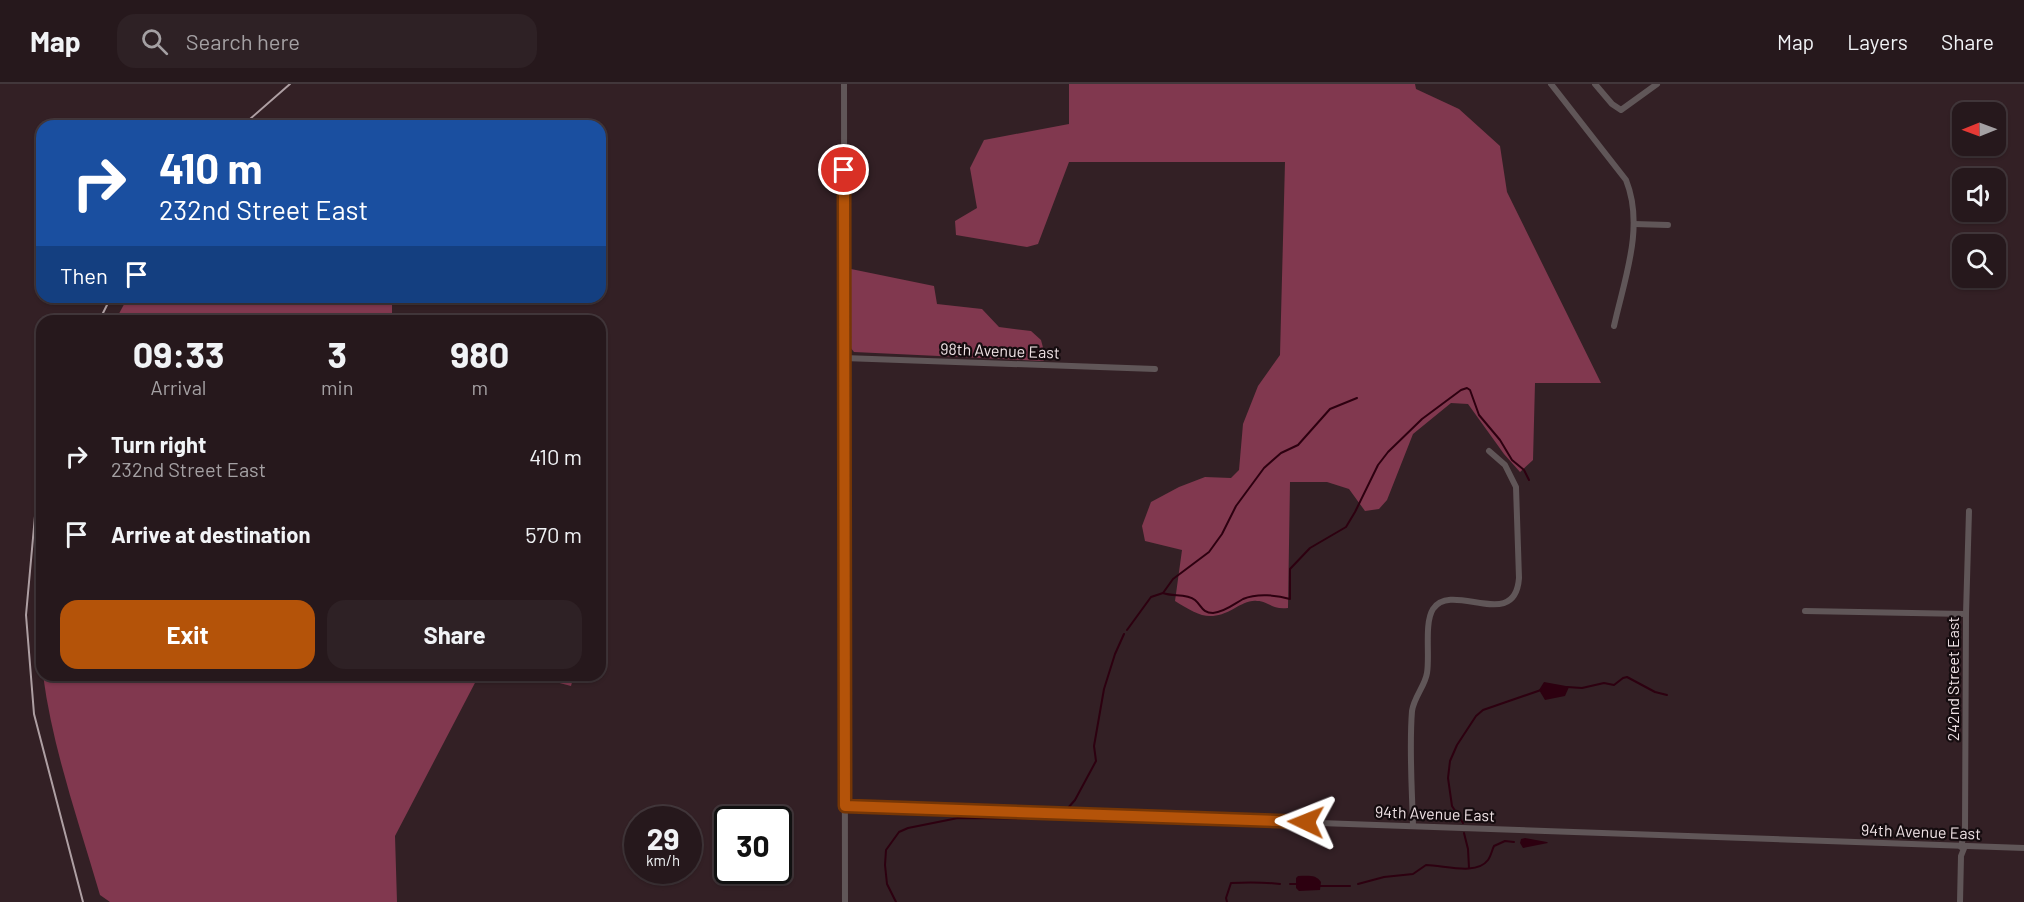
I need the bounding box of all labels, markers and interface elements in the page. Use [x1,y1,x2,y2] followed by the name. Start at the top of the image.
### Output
[117,14,537,68] search box
[30,24,81,58] text: Map
[138,25,171,58] icon: search
[186,28,300,54] text: Search here
[1777,29,1814,54] text: Map
[1847,29,1908,54] text: Layers
[1941,29,1994,54] text: Share
[1952,102,2006,156] north arrow
[1952,102,2006,288] map controls
[159,142,263,192] text: 410 m
[60,144,138,222] icon: right
[818,144,869,195] pin
[827,153,860,186] icon: arrive
[1952,168,2006,222] button: sound
[159,193,368,225] text: 232nd Street East
[1952,234,2006,288] button: search
[120,258,153,291] icon: arrive
[60,262,108,288] text: Then
[133,332,224,375] text: 09:33
[328,332,347,375] text: 3
[450,332,509,375] text: 980
[940,338,1060,362] street label: 98th Avenue East
[151,375,206,399] text: Arrival
[321,375,353,399] text: min
[471,375,488,399] text: m
[111,431,206,457] text: Turn right
[60,440,93,473] icon: right
[529,443,582,469] text: 410 m
[111,457,266,481] text: 232nd Street East
[60,518,93,551] icon: arrive
[111,521,310,547] text: Arrive at destination
[525,521,582,547] text: 570 m
[60,600,315,669] button: Exit
[327,600,582,669] button: Share
[1943,617,1962,741] street label: 242nd Street East
[1274,790,1338,854] position arrow
[1375,801,1495,825] street label: 94th Avenue East
[714,806,792,884] speed limit sign: 30
[1861,819,1981,843] street label: 94th Avenue East
[647,820,679,856] text: 29
[646,851,680,869] text: km/h

